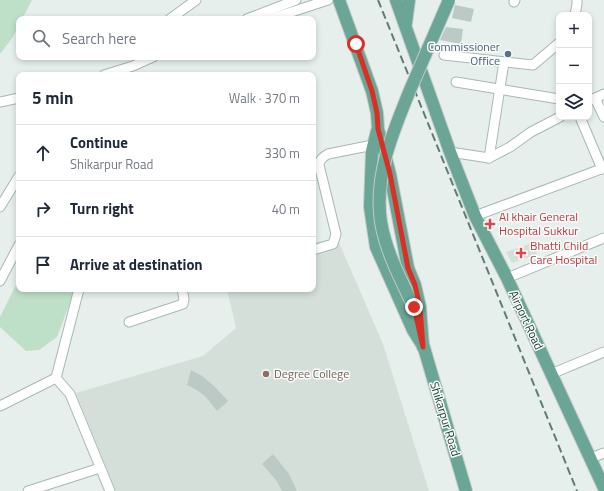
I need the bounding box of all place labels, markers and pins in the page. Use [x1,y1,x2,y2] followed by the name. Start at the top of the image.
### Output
[428,37,500,70] place label: Commissioner Office
[503,49,513,59] marker: Commissioner Office
[499,207,578,240] place label: Al khair General Hospital Sukkur
[484,218,496,230] marker: Al khair General Hospital Sukkur
[530,236,597,269] place label: Bhatti Child Care Hospital
[515,247,527,259] marker: Bhatti Child Care Hospital
[274,364,349,383] place label: Degree College
[261,369,271,379] marker: Degree College

